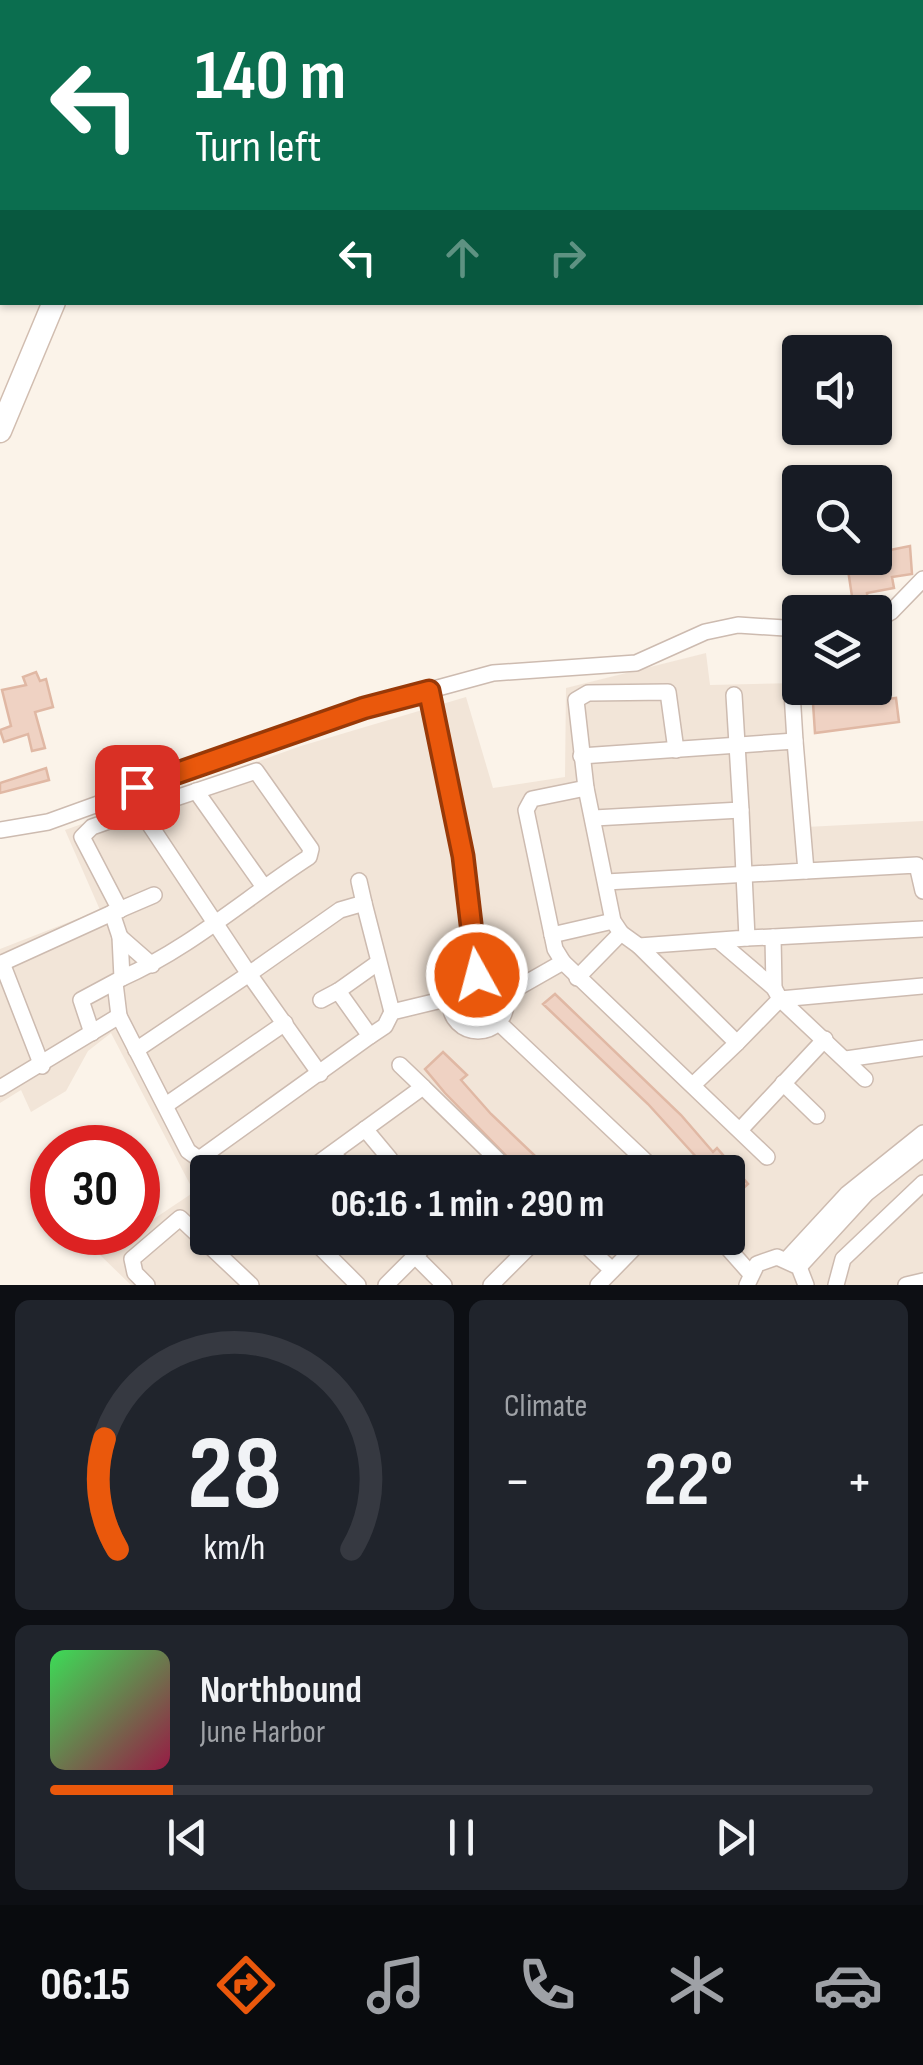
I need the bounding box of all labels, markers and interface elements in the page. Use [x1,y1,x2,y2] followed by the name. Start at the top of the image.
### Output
[195,35,346,119] text: 140 m
[30,40,160,170] icon: left
[195,120,321,175] text: Turn left
[330,230,385,285] icon: left
[435,230,490,285] icon: ahead
[540,230,595,285] icon: right
[782,335,892,705] map controls
[782,335,892,445] button: sound
[782,465,892,575] button: search
[782,595,892,705] button: layers
[95,745,180,830] pin
[110,760,165,815] icon: arrive
[425,923,529,1027] position arrow
[30,1125,160,1255] speed limit sign: 30
[331,1182,604,1227] text: 06:16 · 1 min · 290 m
[504,1387,587,1426] text: Climate
[187,1413,282,1538] text: 28
[644,1436,733,1527] text: 22°
[504,1449,531,1516] text: −
[846,1449,873,1516] text: +
[204,1527,265,1570] text: km/h
[200,1668,362,1713] text: Northbound
[200,1713,325,1752] text: June Harbor
[160,1810,215,1865] icon: previous
[434,1810,489,1865] icon: pause
[708,1810,763,1865] icon: next
[211,1950,281,2020] icon: directions
[361,1950,431,2020] icon: music
[512,1950,582,2020] icon: phone
[662,1950,732,2020] icon: climate
[813,1950,883,2020] icon: car
[40,1958,130,2013] text: 06:15

